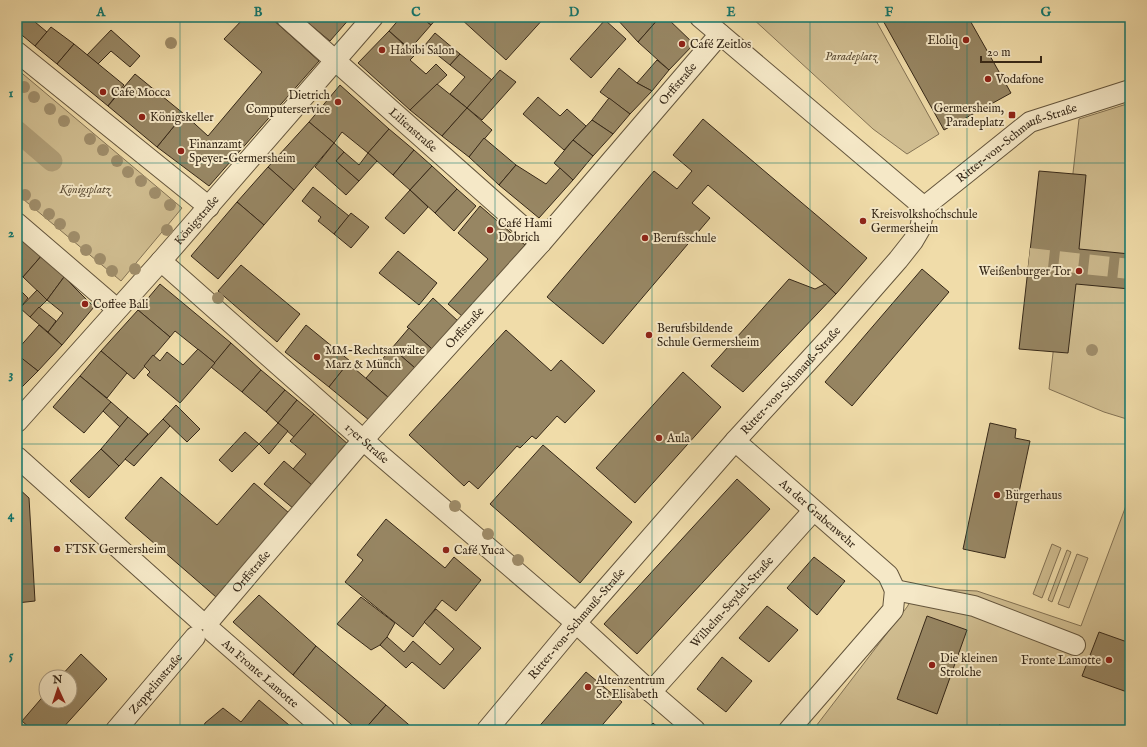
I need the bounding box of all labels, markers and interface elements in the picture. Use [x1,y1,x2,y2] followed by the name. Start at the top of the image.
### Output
[96,4,107,21] text: A
[254,4,263,21] text: B
[411,4,421,21] text: C
[569,4,580,21] text: D
[726,4,736,21] text: E
[885,4,894,21] text: F
[1041,4,1052,21] text: G
[928,33,959,49] place label: Eloliq
[961,35,971,45] marker: Eloliq
[690,37,751,52] place label: Café Zeitlos
[981,38,1041,64] scale bar
[677,39,687,49] marker: Café Zeitlos
[390,43,455,58] place label: Habibi Salon
[377,45,387,55] marker: Habibi Salon
[987,45,1010,60] text: 20 m
[825,49,879,64] park label: Paradeplatz
[655,59,700,108] street label: Orffstraße
[995,72,1044,87] place label: Vodafone
[983,74,993,84] marker: Vodafone
[9,85,14,102] text: 1
[111,85,171,100] place label: Cafe Mocca
[98,87,108,97] marker: Cafe Mocca
[246,88,331,118] place label: Dietrich Computerservice
[333,97,343,107] marker: Dietrich Computerservice
[953,100,1079,186] street label: Ritter-von-Schmauß-Straße
[934,101,1004,131] place label: Germersheim, Paradeplatz
[386,104,441,156] street label: Lilienstraße
[150,110,214,125] place label: Königskeller
[1007,110,1017,120] marker: Germersheim, Paradeplatz
[137,112,147,122] marker: Königskeller
[189,137,296,167] place label: Finanzamt Speyer-Germersheim
[176,146,186,156] marker: Finanzamt Speyer-Germersheim
[59,182,112,198] park label: Königsplatz
[171,192,222,248] street label: Königstraße
[871,207,978,236] place label: Kreisvolkshochschule Germersheim
[498,216,552,245] place label: Café Hami Dobrich
[858,216,868,226] marker: Kreisvolkshochschule Germersheim
[8,225,14,242] text: 2
[485,225,495,235] marker: Café Hami Dobrich
[653,231,717,246] place label: Berufsschule
[640,233,650,243] marker: Berufsschule
[979,264,1072,279] place label: Weißenburger Tor
[1074,266,1084,276] marker: Weißenburger Tor
[93,297,148,312] place label: Coffee Bali
[80,299,90,309] marker: Coffee Bali
[442,303,488,352] street label: Orffstraße
[657,321,759,350] place label: Berufsbildende Schule Germersheim
[737,323,844,438] street label: Ritter-von-Schmauß-Straße
[644,330,654,340] marker: Berufsbildende Schule Germersheim
[325,343,425,372] place label: MM-Rechtsanwälte Marz & Münch
[312,352,322,362] marker: MM-Rechtsanwälte Marz & Münch
[9,366,14,383] text: 3
[342,420,393,467] street label: 17er Straße
[666,431,691,446] place label: Aula
[654,433,664,443] marker: Aula
[775,475,860,552] street label: An der Grabenwehr
[1005,488,1062,503] place label: Bürgerhaus
[992,490,1002,500] marker: Bürgerhaus
[8,507,15,524] text: 4
[65,542,166,557] place label: FTSK Germersheim
[454,543,505,558] place label: Café Yuca
[52,544,62,554] marker: FTSK Germersheim
[441,545,451,555] marker: Café Yuca
[229,547,274,596] street label: Orffstraße
[687,553,777,651] street label: Wilhelm-Seydel-Straße
[525,565,628,682] street label: Ritter-von-Schmauß-Straße
[218,635,302,711] street label: An Fronte Lamotte
[9,647,14,664] text: 5
[125,650,186,717] street label: Zeppelinstraße
[940,651,998,680] place label: Die kleinen Strolche
[1021,653,1101,668] place label: Fronte Lamotte
[1104,655,1114,665] marker: Fronte Lamotte
[927,660,937,670] marker: Die kleinen Strolche
[38,669,78,709] north arrow
[51,673,63,687] text: N
[595,673,665,702] place label: Altenzentrum St. Elisabeth
[583,682,593,692] marker: Altenzentrum St. Elisabeth

